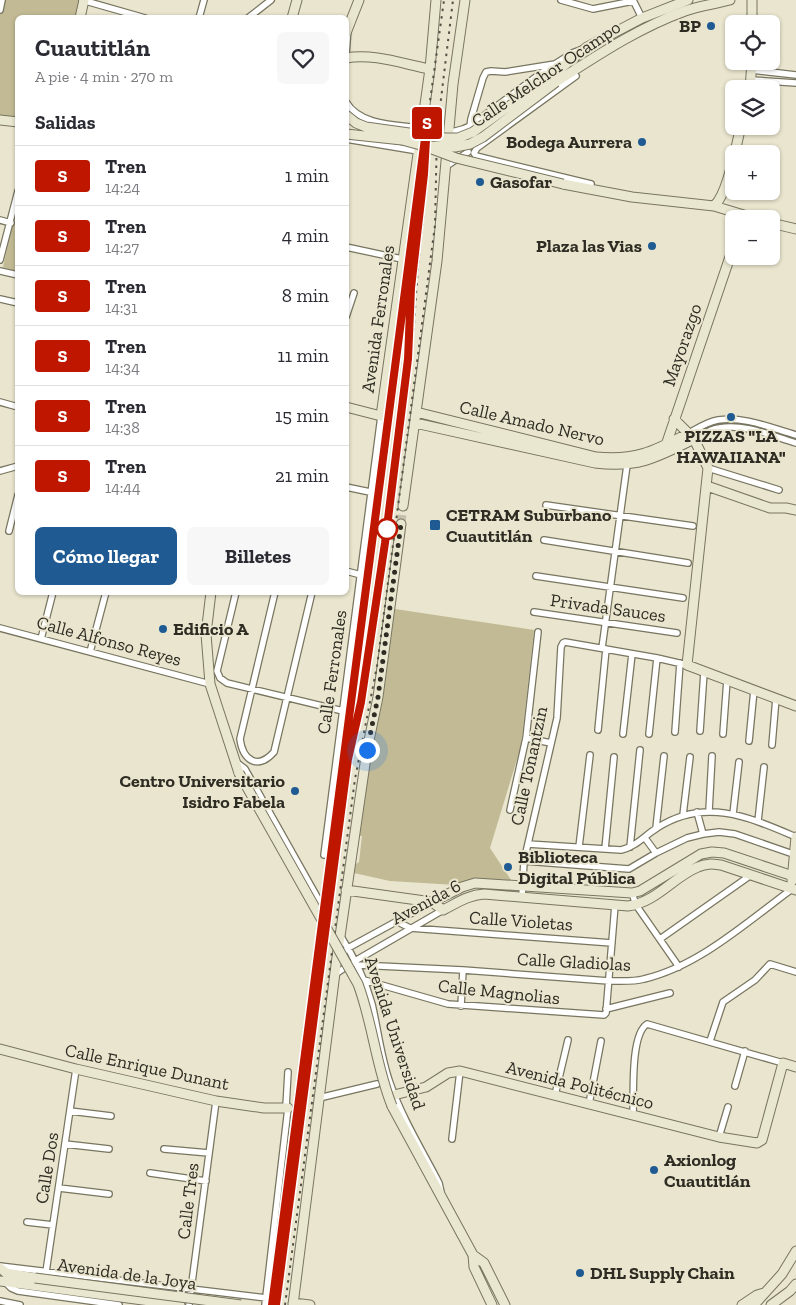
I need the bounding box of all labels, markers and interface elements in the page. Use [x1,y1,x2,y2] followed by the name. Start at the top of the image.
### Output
[679,15,701,37] place label: BP
[725,15,780,265] map controls
[725,15,780,70] button: locate
[467,16,625,132] street label: Calle Melchor Ocampo
[705,20,717,32] marker: BP
[277,32,329,84] button: heart
[35,33,150,62] text: Cuautitlán
[35,67,173,86] text: A pie · 4 min · 270 m
[725,80,780,135] button: layers
[411,107,443,139] line badge: S
[35,111,95,134] text: Salidas
[422,112,432,134] text: S
[506,131,632,153] place label: Bodega Aurrera
[636,136,648,148] marker: Bodega Aurrera
[725,145,780,200] button: +
[105,155,146,178] text: Tren
[285,164,329,187] text: 1 min
[57,165,68,187] text: S
[490,171,552,193] place label: Gasofar
[474,176,486,188] marker: Gasofar
[105,178,140,197] text: 14:24
[725,210,780,265] button: −
[105,215,146,238] text: Tren
[282,224,329,247] text: 4 min
[57,225,68,247] text: S
[536,235,642,257] place label: Plaza las Vias
[105,238,139,257] text: 14:27
[646,240,658,252] marker: Plaza las Vias
[357,244,399,394] street label: Avenida Ferronales
[105,275,146,298] text: Tren
[282,284,329,307] text: 8 min
[57,285,68,307] text: S
[105,298,137,317] text: 14:31
[658,301,706,389] street label: Mayorazgo
[105,335,146,358] text: Tren
[277,344,329,367] text: 11 min
[57,345,68,367] text: S
[105,358,140,377] text: 14:34
[105,395,146,418] text: Tren
[457,396,607,450] street label: Calle Amado Nervo
[275,404,329,427] text: 15 min
[57,405,68,427] text: S
[725,411,737,423] marker: PIZZAS "LA HAWAIIANA"
[105,418,140,437] text: 14:38
[676,425,786,468] place label: PIZZAS "LA HAWAIIANA"
[105,455,146,478] text: Tren
[275,464,329,487] text: 21 min
[57,465,68,487] text: S
[105,478,141,497] text: 14:44
[446,504,612,547] place label: CETRAM Suburbano Cuautitlán
[376,518,398,540] unlabelled marker
[428,518,442,532] marker: CETRAM Suburbano Cuautitlán
[35,527,177,585] button: Cómo llegar
[187,527,329,585] button: Billetes
[549,589,667,627] street label: Privada Sauces
[312,608,352,735] street label: Calle Ferronales
[34,611,184,671] street label: Calle Alfonso Reyes
[173,618,249,640] place label: Edificio A
[157,623,169,635] marker: Edificio A
[506,704,552,828] street label: Calle Tonantzin
[355,738,380,763] your location
[119,770,286,813] place label: Centro Universitario Isidro Fabela
[289,785,301,797] marker: Centro Universitario Isidro Fabela
[518,846,636,889] place label: Biblioteca Digital Pública
[502,861,514,873] marker: Biblioteca Digital Pública
[387,875,465,929] street label: Avenida 6
[468,906,574,936] street label: Calle Violetas
[517,948,632,976] street label: Calle Gladiolas
[360,953,430,1113] street label: Avenida Universidad
[437,975,561,1009] street label: Calle Magnolias
[63,1039,231,1095] street label: Calle Enrique Dunant
[504,1056,656,1114] street label: Avenida Politécnico
[30,1130,64,1205] street label: Calle Dos
[664,1149,751,1192] place label: Axionlog Cuautitlán
[172,1161,204,1241] street label: Calle Tres
[648,1164,660,1176] marker: Axionlog Cuautitlán
[56,1253,198,1295] street label: Avenida de la Joya
[590,1262,735,1284] place label: DHL Supply Chain
[574,1267,586,1279] marker: DHL Supply Chain

